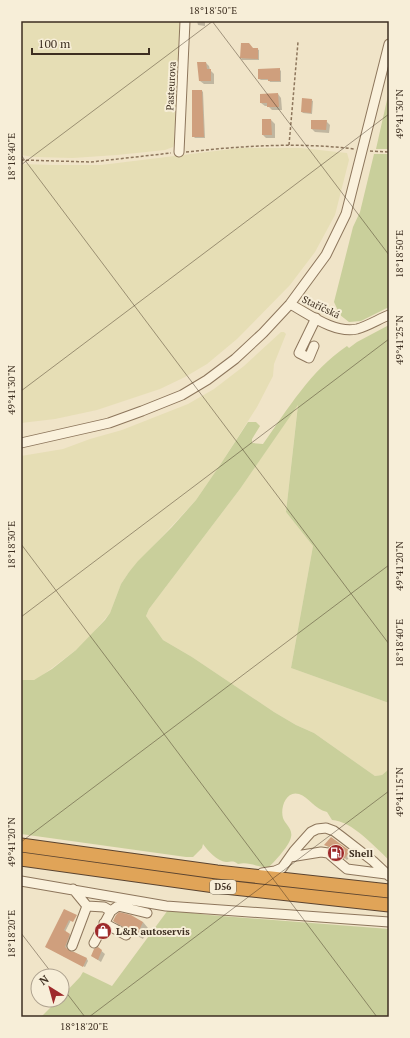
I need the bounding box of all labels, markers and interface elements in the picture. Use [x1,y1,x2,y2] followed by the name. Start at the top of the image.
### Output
[189,4,237,17] text: 18°18'50"E
[32,30,149,56] scale bar
[38,36,71,51] text: 100 m
[163,61,179,111] street label: Pasteurova
[393,89,406,139] text: 49°41'30"N
[5,133,18,181] text: 18°18'40"E
[393,230,406,278] text: 18°18'50"E
[300,293,342,321] street label: Staříčská
[393,315,406,365] text: 49°41'25"N
[5,365,18,415] text: 49°41'30"N
[5,521,18,569] text: 18°18'30"E
[393,541,406,591] text: 49°41'20"N
[393,619,406,667] text: 18°18'40"E
[393,767,406,817] text: 49°41'15"N
[5,817,18,867] text: 49°41'20"N
[326,843,346,863] fuel station icon: Shell
[349,847,374,860] place label: Shell
[210,880,236,894] road number: D56
[5,910,18,958] text: 18°18'20"E
[93,921,113,941] shop icon: L&R autoservis
[116,925,190,938] place label: L&R autoservis
[30,968,70,1008] north arrow
[36,972,52,988] text: N
[60,1020,108,1033] text: 18°18'20"E

